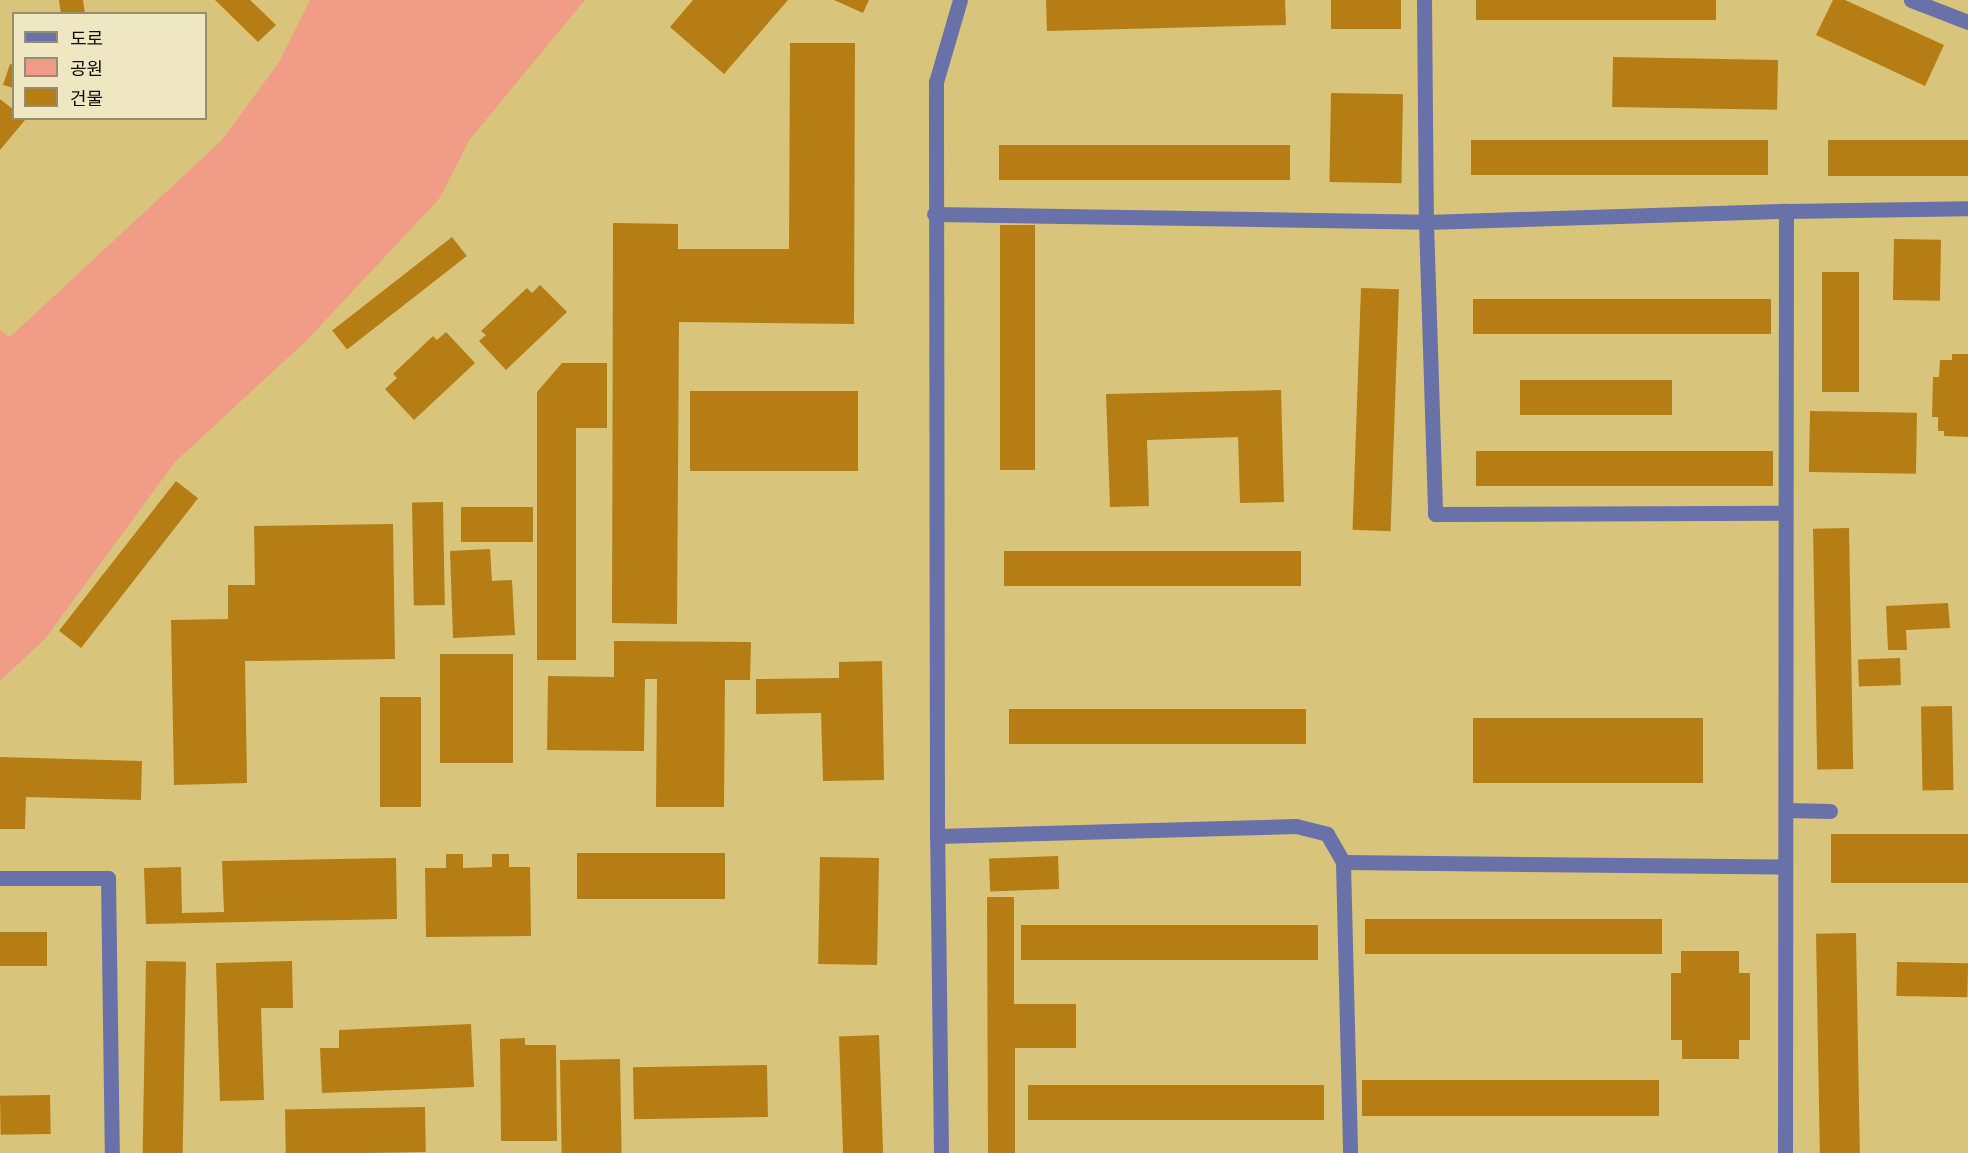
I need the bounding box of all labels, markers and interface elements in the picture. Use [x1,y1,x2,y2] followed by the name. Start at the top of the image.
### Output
[12,12,207,120] legend
[70,29,103,49] text: 도로
[70,59,103,79] text: 공원
[70,89,103,109] text: 건물

